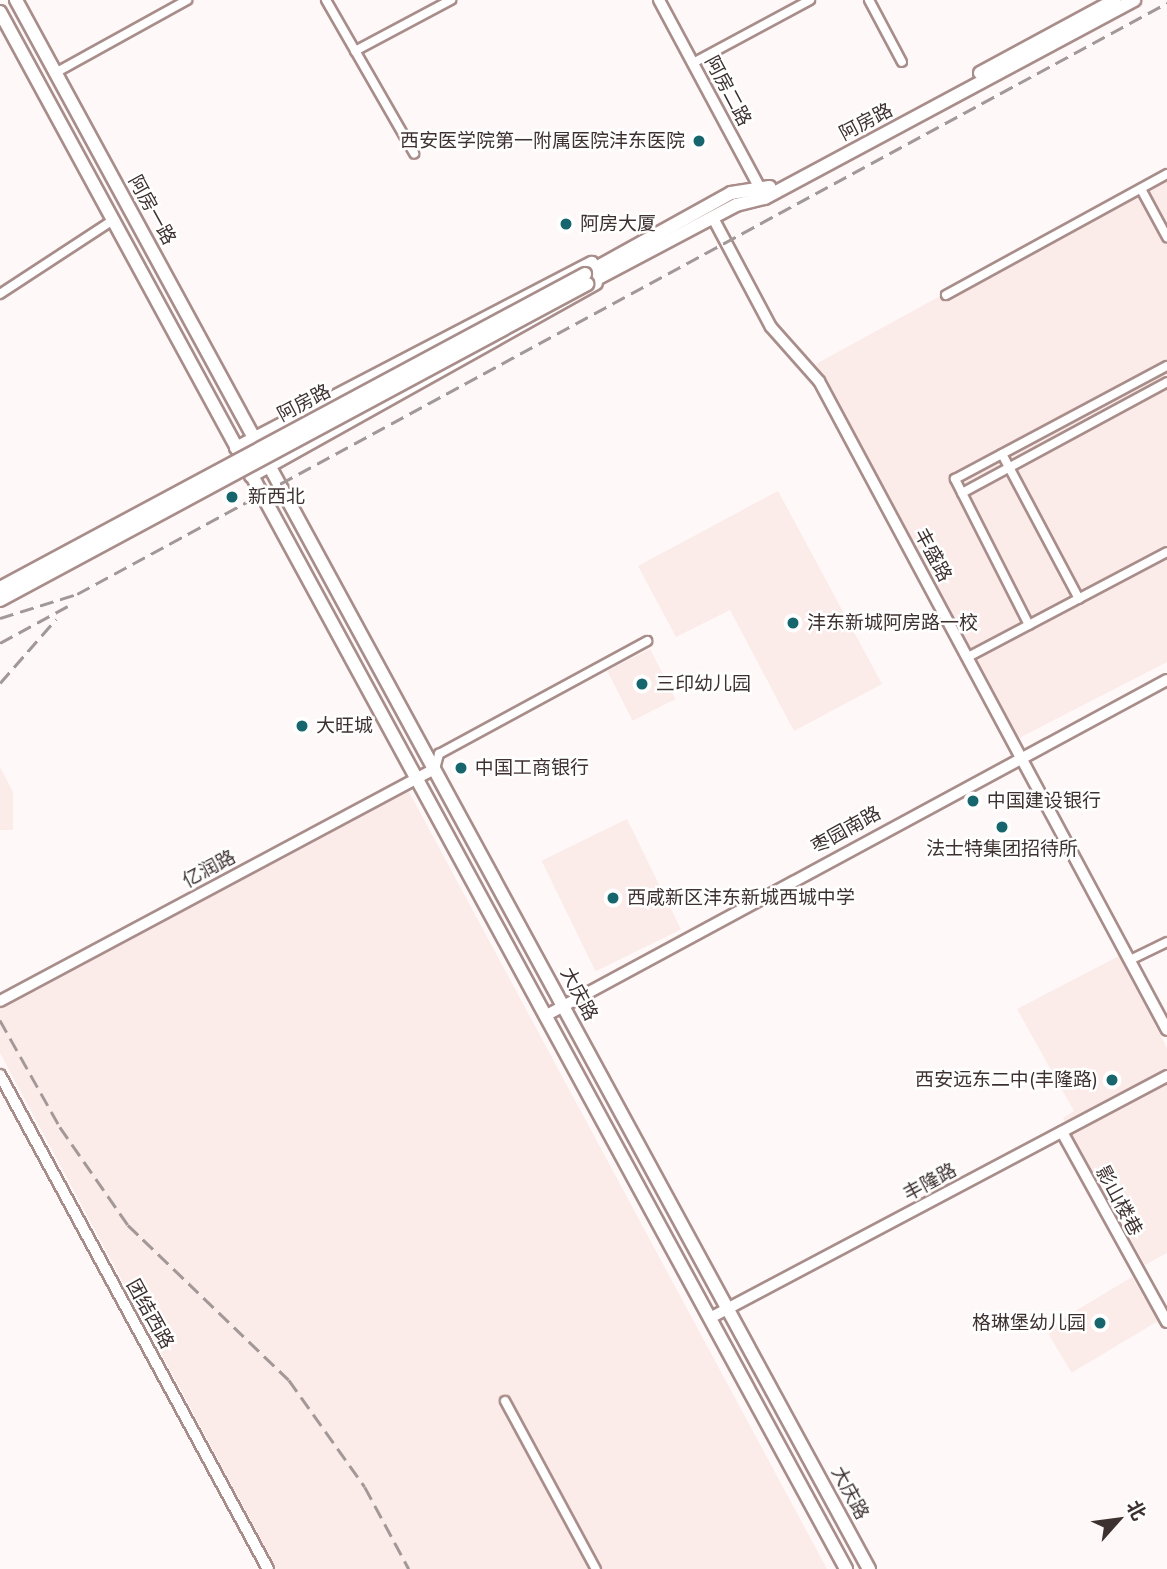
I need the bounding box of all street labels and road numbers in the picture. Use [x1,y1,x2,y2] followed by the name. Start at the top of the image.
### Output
[700,52,756,130] street label: 阿房二路
[835,99,897,145] street label: 阿房路
[124,171,180,249] street label: 阿房一路
[273,380,335,426] street label: 阿房路
[910,524,956,586] street label: 丰盛路
[807,802,885,858] street label: 枣园南路
[178,846,240,892] street label: 亿润路
[556,963,602,1025] street label: 大庆路
[899,1159,961,1205] street label: 丰隆路
[1091,1162,1147,1240] street label: 影山楼巷
[122,1275,178,1353] street label: 团结西路
[827,1462,873,1524] street label: 大庆路

